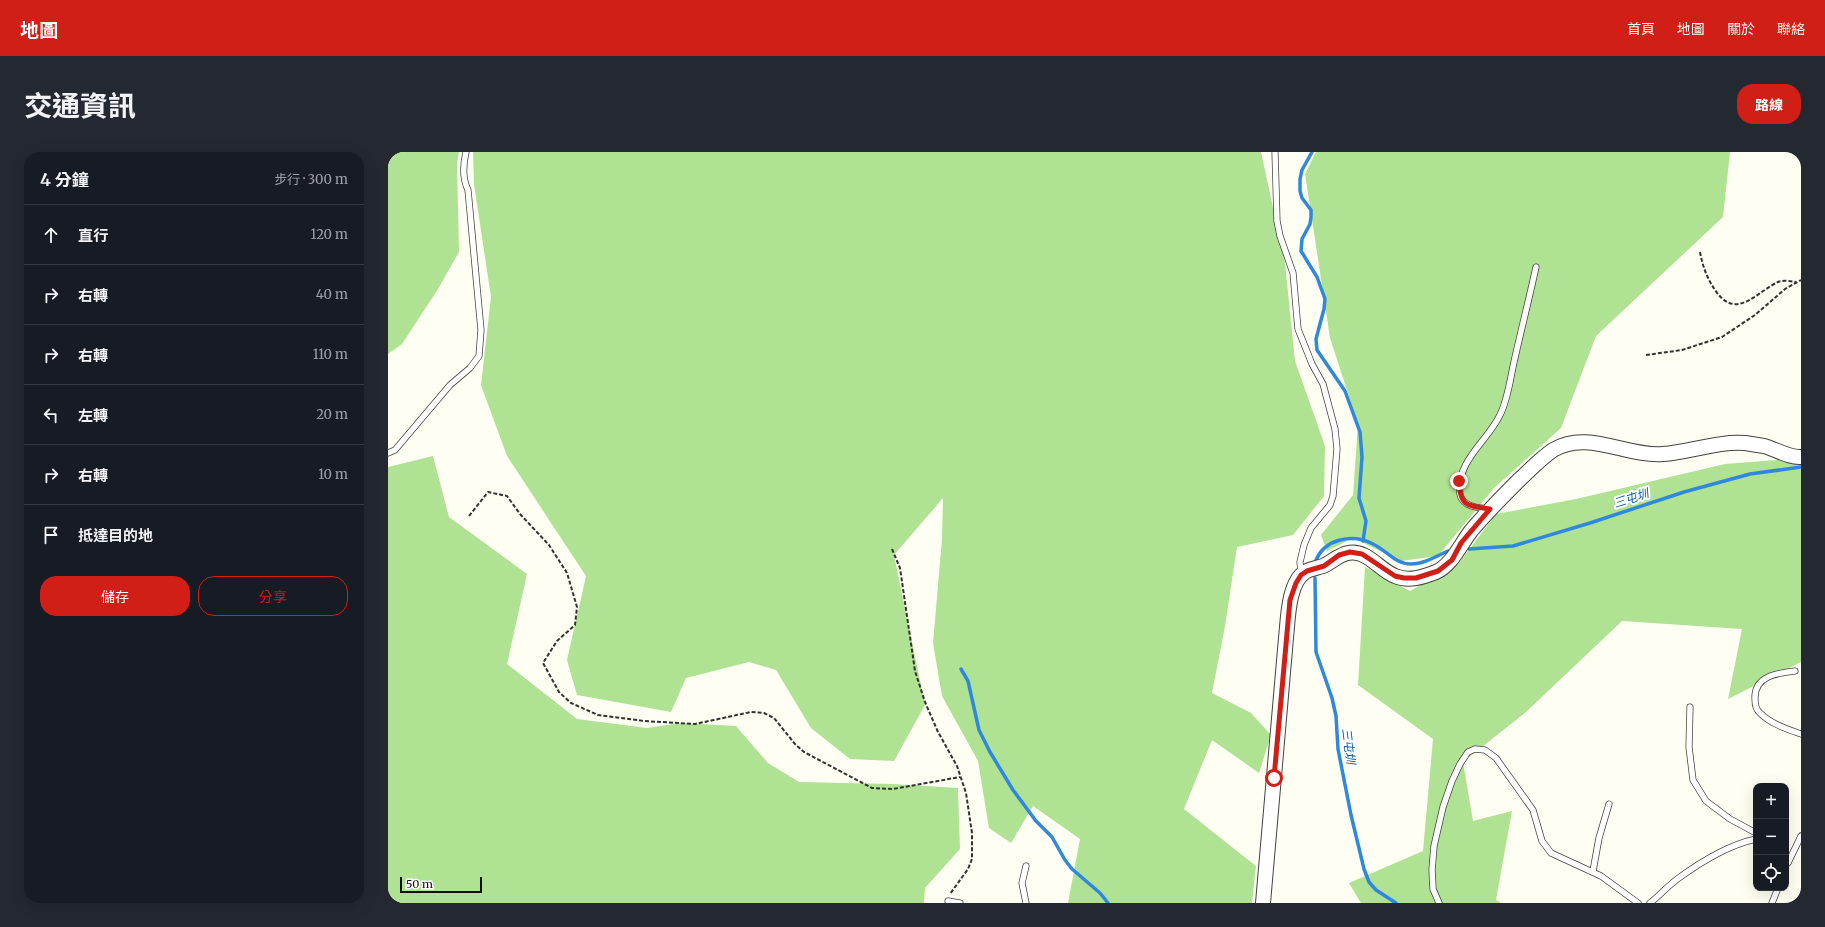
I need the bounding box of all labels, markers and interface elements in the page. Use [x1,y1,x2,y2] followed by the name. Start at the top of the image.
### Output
[20,18,58,42] text: 地圖
[1627,20,1655,38] text: 首頁
[1677,20,1705,38] text: 地圖
[1727,20,1755,38] text: 關於
[1777,20,1805,38] text: 聯絡
[1737,84,1801,124] button: 路線
[24,88,136,124] text: 交通資訊
[40,169,89,191] text: 4 分鐘
[274,171,348,188] text: 步行 · 300 m
[40,224,62,246] icon: ahead
[78,226,108,245] text: 直行
[310,226,348,243] text: 120 m
[40,284,62,306] icon: right
[78,286,108,305] text: 右轉
[316,286,348,303] text: 40 m
[40,344,62,366] icon: right
[78,346,108,365] text: 右轉
[313,346,348,363] text: 110 m
[40,404,62,426] icon: left
[78,406,108,425] text: 左轉
[316,406,348,423] text: 20 m
[40,464,62,486] icon: right
[78,466,108,485] text: 右轉
[318,466,348,483] text: 10 m
[1450,472,1468,490] route end
[1612,485,1652,511] water label: 三屯圳
[40,524,62,546] icon: arrive
[78,526,153,545] text: 抵達目的地
[40,576,190,616] button: 儲存
[198,576,348,616] button: 分享
[1339,727,1359,767] water label: 三屯圳
[1265,769,1283,787] route start
[1753,783,1789,891] map controls
[1753,783,1789,819] button: +
[1753,819,1789,855] button: −
[1753,855,1789,891] button: locate
[400,875,482,894] scale bar
[406,877,433,891] text: 50 m

